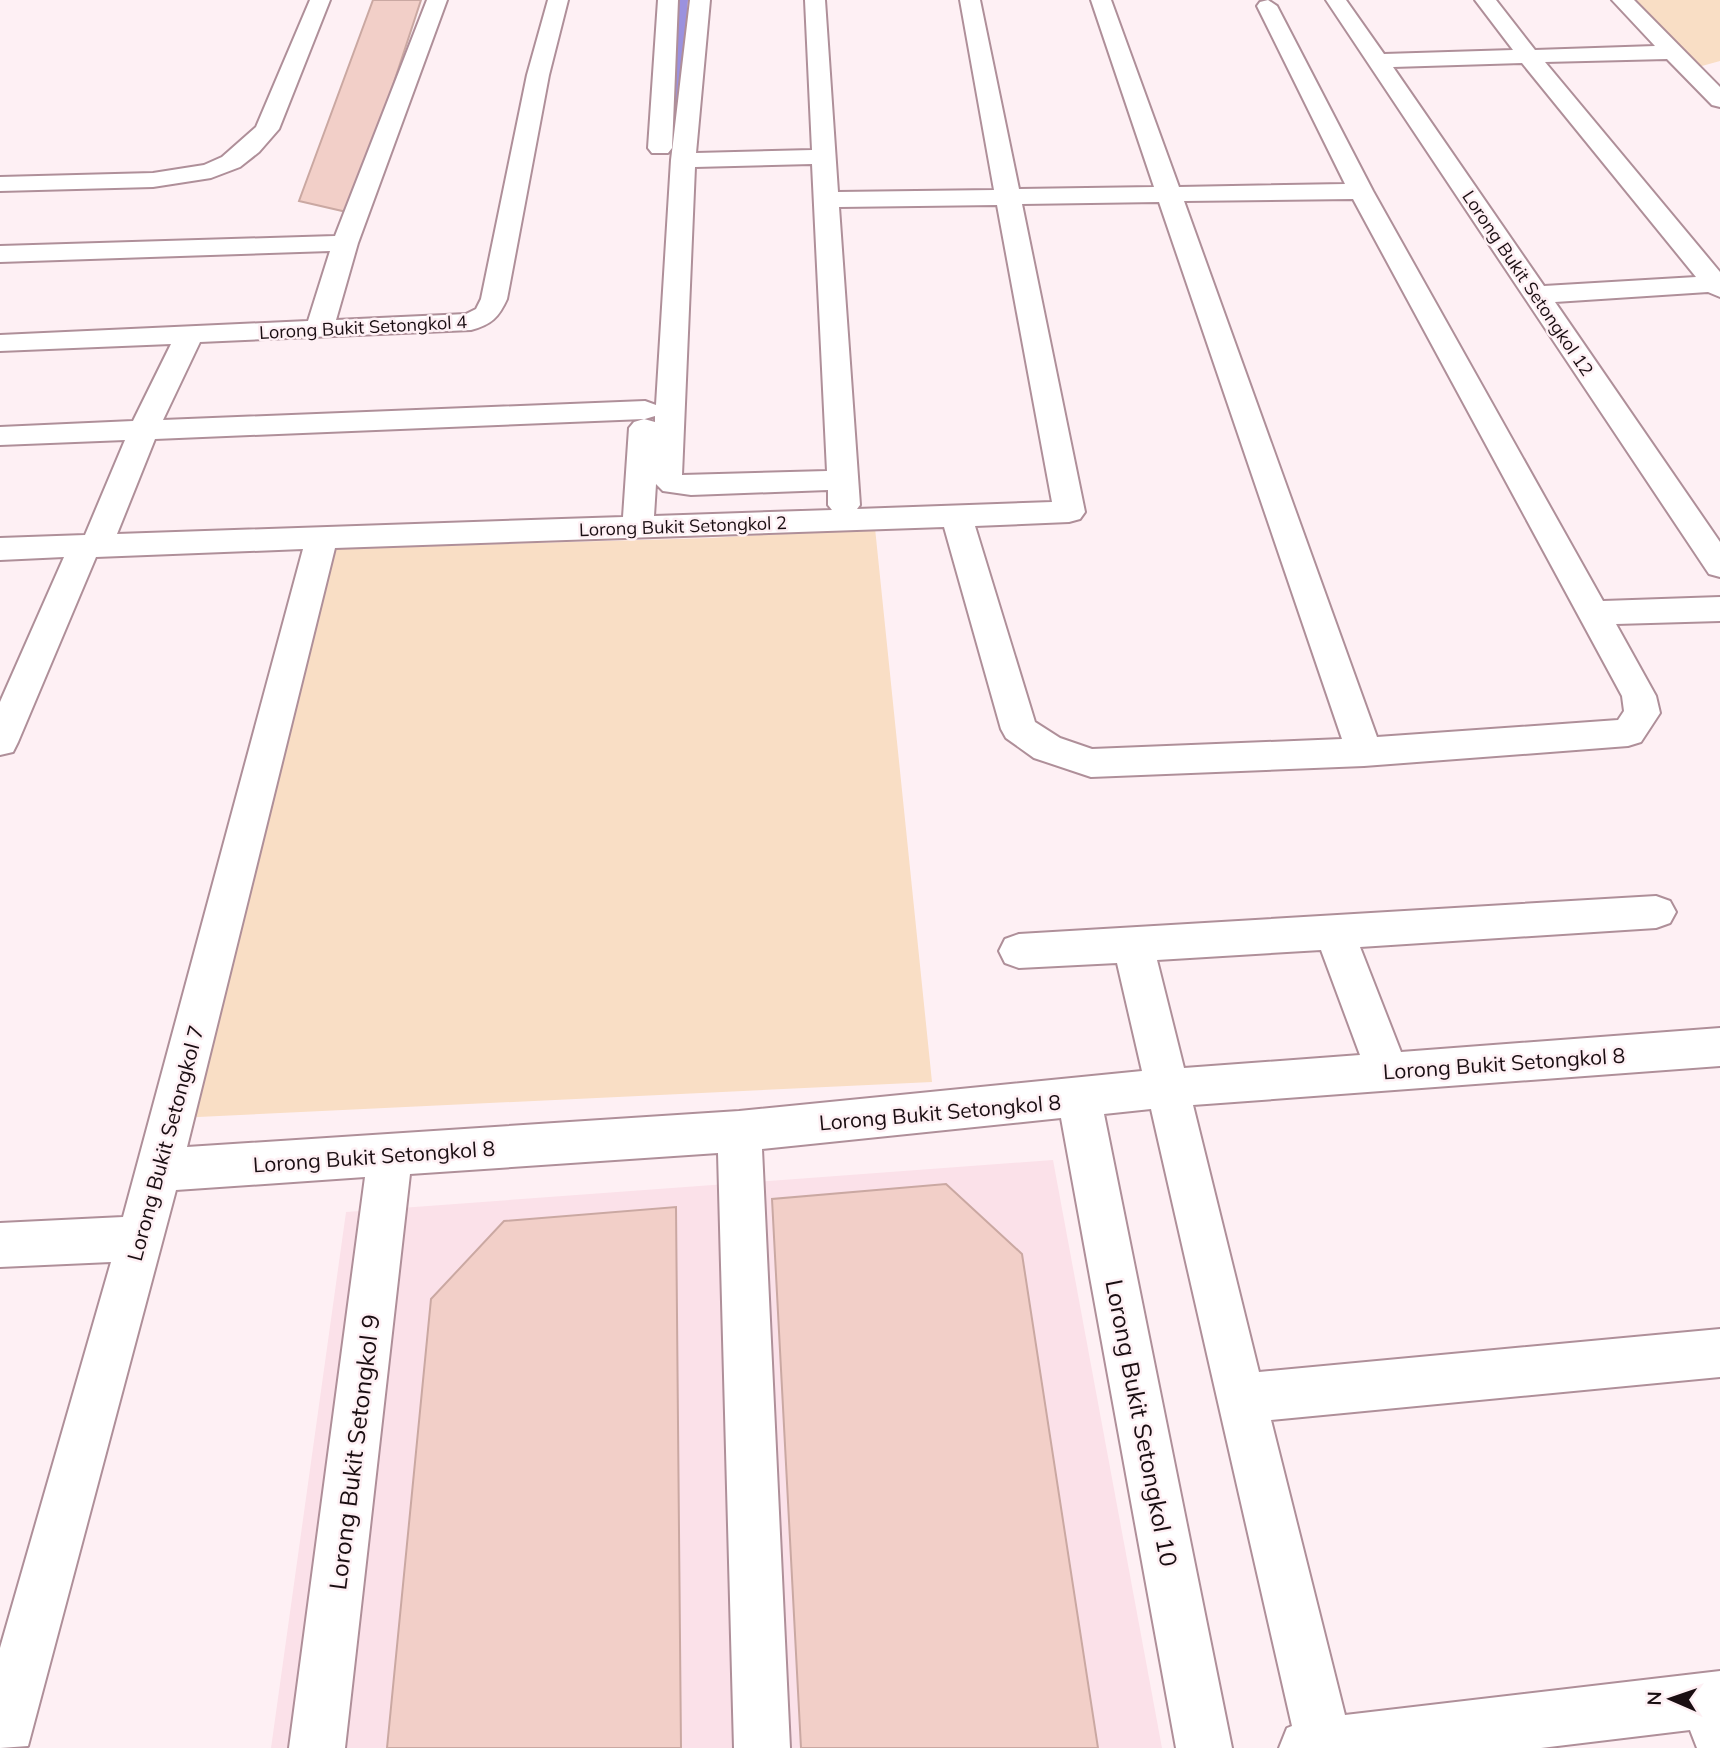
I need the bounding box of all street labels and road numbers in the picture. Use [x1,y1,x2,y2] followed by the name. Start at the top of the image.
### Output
[1457,186,1599,380] street label: Lorong Bukit Setongkol 12
[259,310,468,344] street label: Lorong Bukit Setongkol 4
[579,511,787,541] street label: Lorong Bukit Setongkol 2
[121,1022,209,1264] street label: Lorong Bukit Setongkol 7
[1382,1042,1626,1084] street label: Lorong Bukit Setongkol 8
[818,1088,1062,1136] street label: Lorong Bukit Setongkol 8
[252,1135,496,1177] street label: Lorong Bukit Setongkol 8
[1099,1277,1185,1569] street label: Lorong Bukit Setongkol 10
[322,1313,386,1591] street label: Lorong Bukit Setongkol 9

